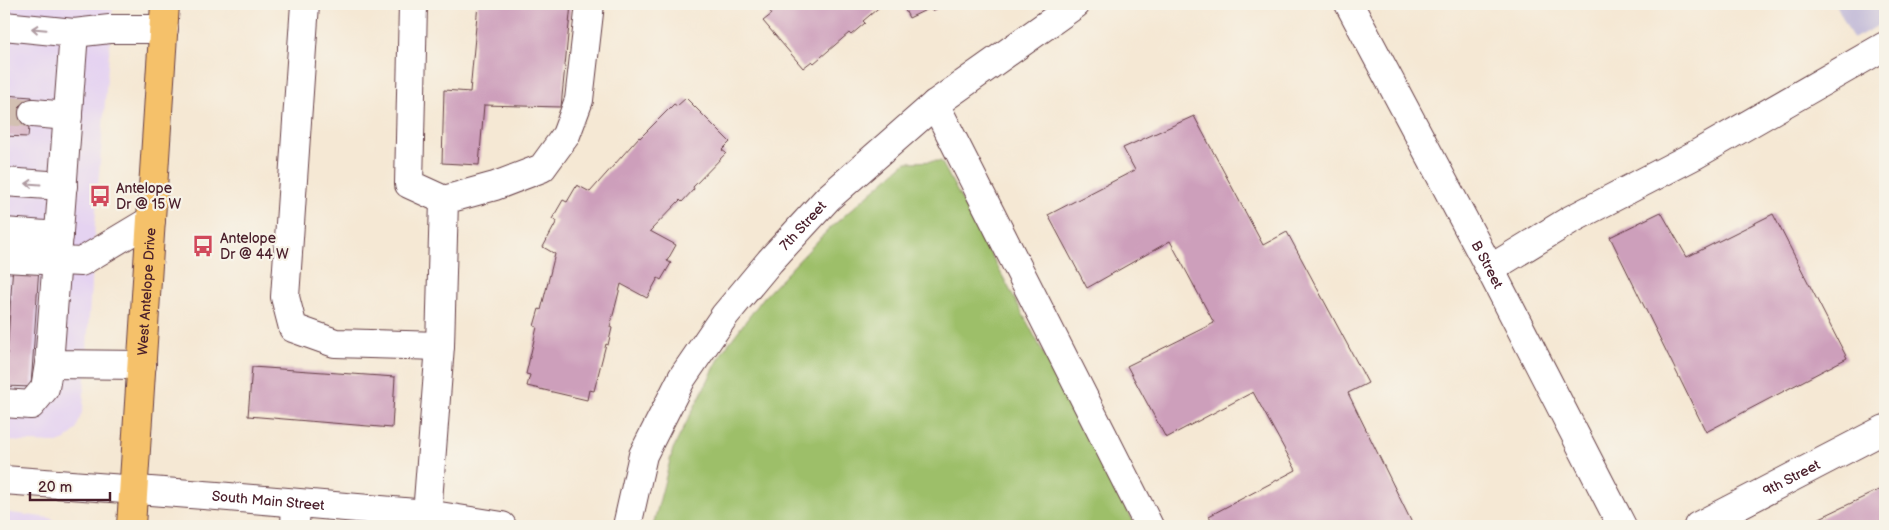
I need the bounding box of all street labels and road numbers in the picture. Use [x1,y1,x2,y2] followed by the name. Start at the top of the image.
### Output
[776,197,830,254] street label: 7th Street
[134,227,159,356] street label: West Antelope Drive
[1468,238,1507,292] street label: B Street
[1760,456,1824,500] street label: 9th Street
[211,488,326,514] street label: South Main Street

